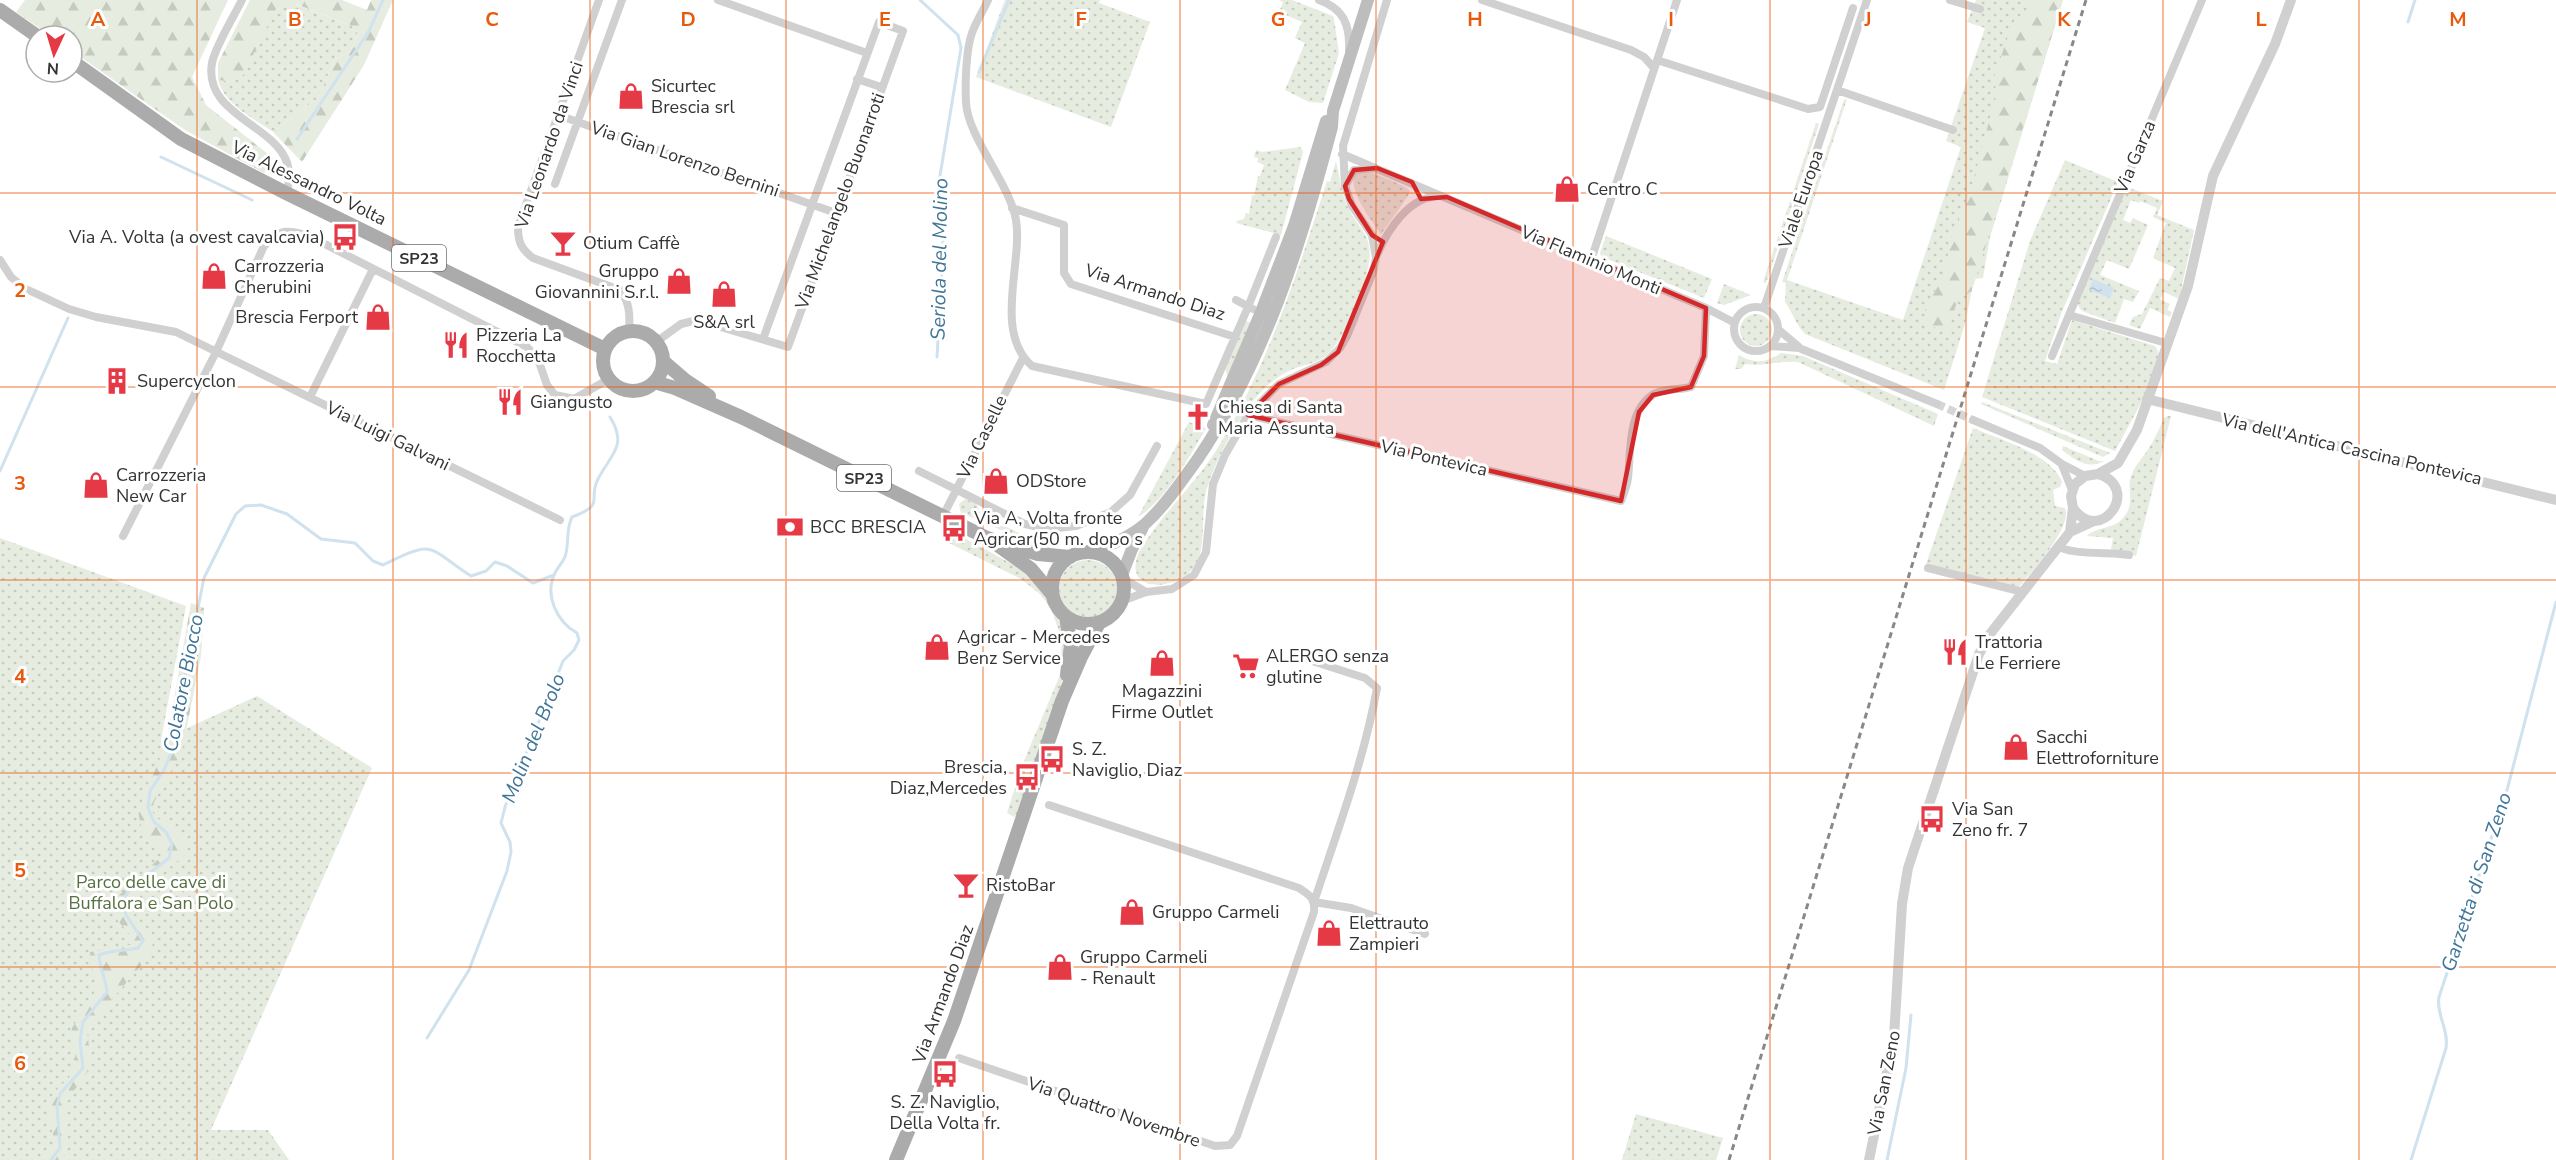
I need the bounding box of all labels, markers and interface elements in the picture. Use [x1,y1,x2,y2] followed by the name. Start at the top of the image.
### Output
[91,6,106,33] text: A
[288,6,302,33] text: B
[485,6,499,33] text: C
[680,6,696,33] text: D
[879,6,891,33] text: E
[1075,6,1087,33] text: F
[1271,6,1285,33] text: G
[1467,6,1483,33] text: H
[1668,6,1674,33] text: I
[1863,6,1872,33] text: J
[2057,6,2071,33] text: K
[2255,6,2267,33] text: L
[2449,6,2467,33] text: M
[24,24,84,84] north arrow
[46,57,60,79] text: N
[509,58,589,233] street label: Via Leonardo da Vinci
[651,74,736,119] place label: Sicurtec Brescia srl
[616,81,646,111] shop icon: Sicurtec Brescia srl
[789,89,890,314] street label: Via Michelangelo Buonarroti
[587,115,783,203] street label: Via Gian Lorenzo Bernini
[2108,117,2161,198] street label: Via Garza
[227,135,390,231] street label: Via Alessandro Volta
[1773,147,1829,252] street label: Viale Europa
[1552,174,1582,204] shop icon: Centro C
[1587,177,1658,201] place label: Centro C
[925,178,954,340] water label: Seriola del Molino
[1516,219,1665,300] street label: Via Flaminio Monti
[330,222,360,252] bus stop icon: Via A. Volta (a ovest cavalcavia)
[68,225,325,249] place label: Via A. Volta (a ovest cavalcavia)
[548,228,578,258] bar icon: Otium Caffè
[583,231,680,255] place label: Otium Caffè
[392,245,446,271] road number: SP23
[234,254,324,299] place label: Carrozzeria Cherubini
[1081,258,1228,326] street label: Via Armando Diaz
[535,259,659,304] place label: Gruppo Giovannini S.r.l.
[199,261,229,291] shop icon: Carrozzeria Cherubini
[664,266,694,296] shop icon: Gruppo Giovannini S.r.l.
[14,277,26,304] text: 2
[709,279,739,309] shop icon: S&A srl
[363,302,393,332] shop icon: Brescia Ferport
[235,305,359,329] place label: Brescia Ferport
[693,310,756,334] place label: S&A srl
[476,323,562,368] place label: Pizzeria La Rocchetta
[441,330,471,360] restaurant icon: Pizzeria La Rocchetta
[102,366,132,396] building icon: Supercyclon
[137,369,236,393] place label: Supercyclon
[495,387,525,417] restaurant icon: Giangusto
[530,390,612,414] place label: Giangusto
[951,391,1013,484] street label: Via Caselle
[321,395,454,476] street label: Via Luigi Galvani
[1218,395,1343,440] place label: Chiesa di Santa Maria Assunta
[1183,402,1213,432] church icon: Chiesa di Santa Maria Assunta
[2219,407,2484,491] street label: Via dell'Antica Cascina Pontevica
[1377,434,1490,482] street label: Via Pontevica
[116,463,206,508] place label: Carrozzeria New Car
[837,465,891,491] road number: SP23
[981,466,1011,496] shop icon: ODStore
[1016,469,1086,493] place label: ODStore
[14,470,26,497] text: 3
[81,470,111,500] shop icon: Carrozzeria New Car
[973,506,1143,551] place label: Via A, Volta fronte Agricar(50 m. dopo s
[775,512,805,542] bank icon: BCC BRESCIA
[939,513,969,543] bus stop icon: Via A, Volta fronte Agricar(50 m. dopo s
[810,515,926,539] place label: BCC BRESCIA
[157,612,210,754] water label: Colatore Biocco
[957,625,1110,670] place label: Agricar - Mercedes Benz Service
[1975,630,2061,675] place label: Trattoria Le Ferriere
[922,632,952,662] shop icon: Agricar - Mercedes Benz Service
[1940,637,1970,667] restaurant icon: Trattoria Le Ferriere
[1266,644,1389,689] place label: ALERGO senza glutine
[1147,648,1177,678] shop icon: Magazzini Firme Outlet
[1231,651,1261,681] supermarket icon: ALERGO senza glutine
[14,663,26,690] text: 4
[495,669,572,807] water label: Molin del Brolo
[1111,679,1213,724] place label: Magazzini Firme Outlet
[2036,725,2159,770] place label: Sacchi Elettroforniture
[2001,732,2031,762] shop icon: Sacchi Elettroforniture
[1072,737,1182,782] place label: S. Z. Naviglio, Diaz
[1037,744,1067,774] bus stop icon: S. Z. Naviglio, Diaz
[890,755,1007,800] place label: Brescia, Diaz,Mercedes
[1012,762,1042,792] bus stop icon: Brescia, Diaz,Mercedes
[2435,789,2518,975] water label: Garzetta di San Zeno
[1951,797,2028,842] place label: Via San Zeno fr. 7
[1917,804,1947,834] bus stop icon: Via San Zeno fr. 7
[14,857,26,884] text: 5
[68,870,234,915] park label: Parco delle cave di Buffalora e San Polo
[951,870,981,900] bar icon: RistoBar
[986,873,1056,897] place label: RistoBar
[1117,897,1147,927] shop icon: Gruppo Carmeli
[1152,900,1280,924] place label: Gruppo Carmeli
[1349,911,1429,956] place label: Elettrauto Zampieri
[1314,918,1344,948] shop icon: Elettrauto Zampieri
[906,921,979,1068] street label: Via Armando Diaz
[1080,945,1208,990] place label: Gruppo Carmeli - Renault
[1045,952,1075,982] shop icon: Gruppo Carmeli - Renault
[1862,1029,1906,1138] street label: Via San Zeno
[14,1050,26,1077] text: 6
[930,1059,960,1089] bus stop icon: S. Z. Naviglio, Della Volta fr.
[1023,1071,1204,1153] street label: Via Quattro Novembre
[890,1090,1000,1135] place label: S. Z. Naviglio, Della Volta fr.

